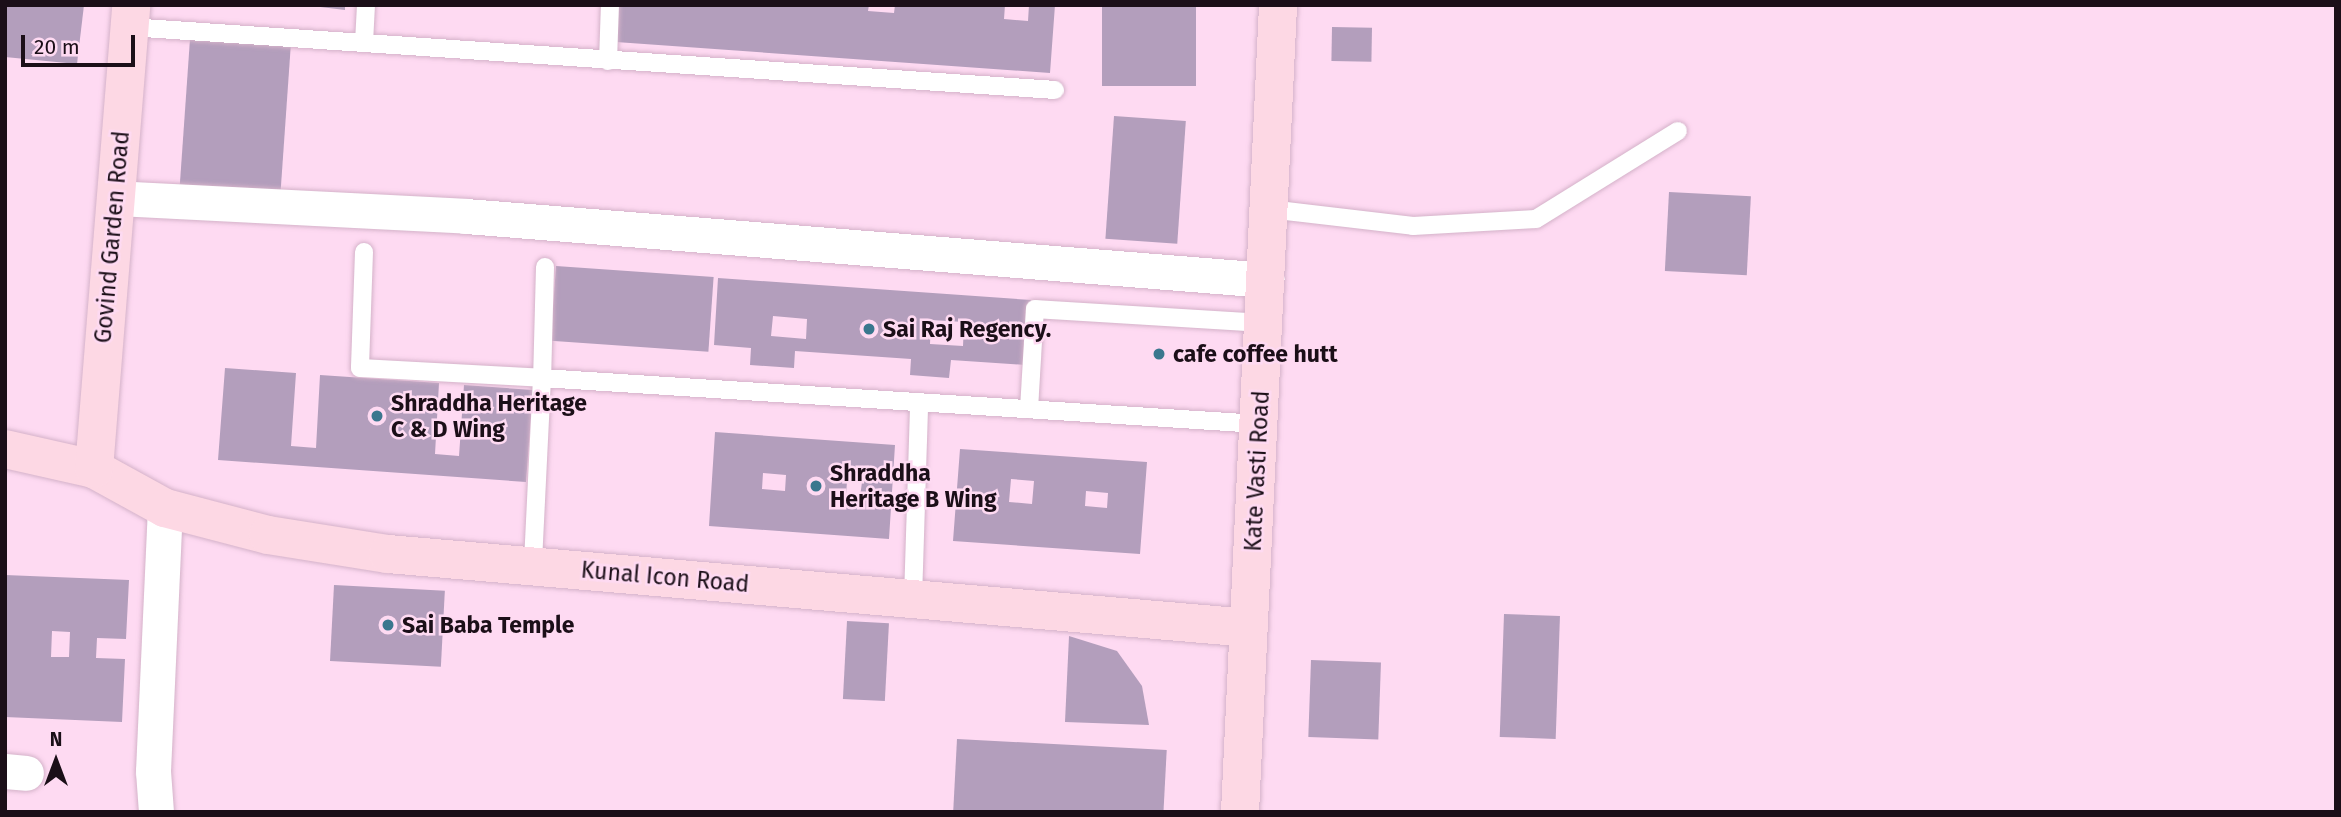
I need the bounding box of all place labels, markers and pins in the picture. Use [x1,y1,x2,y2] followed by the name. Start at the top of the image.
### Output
[883,315,1051,343] place label: Sai Raj Regency.
[861,321,877,337] marker: Sai Raj Regency.
[1173,340,1338,368] place label: cafe coffee hutt
[1151,346,1167,362] marker: cafe coffee hutt
[391,389,587,443] place label: Shraddha Heritage C & D Wing
[369,408,385,424] marker: Shraddha Heritage C & D Wing
[830,459,997,513] place label: Shraddha Heritage B Wing
[808,478,824,494] marker: Shraddha Heritage B Wing
[402,611,574,639] place label: Sai Baba Temple
[380,617,396,633] marker: Sai Baba Temple

